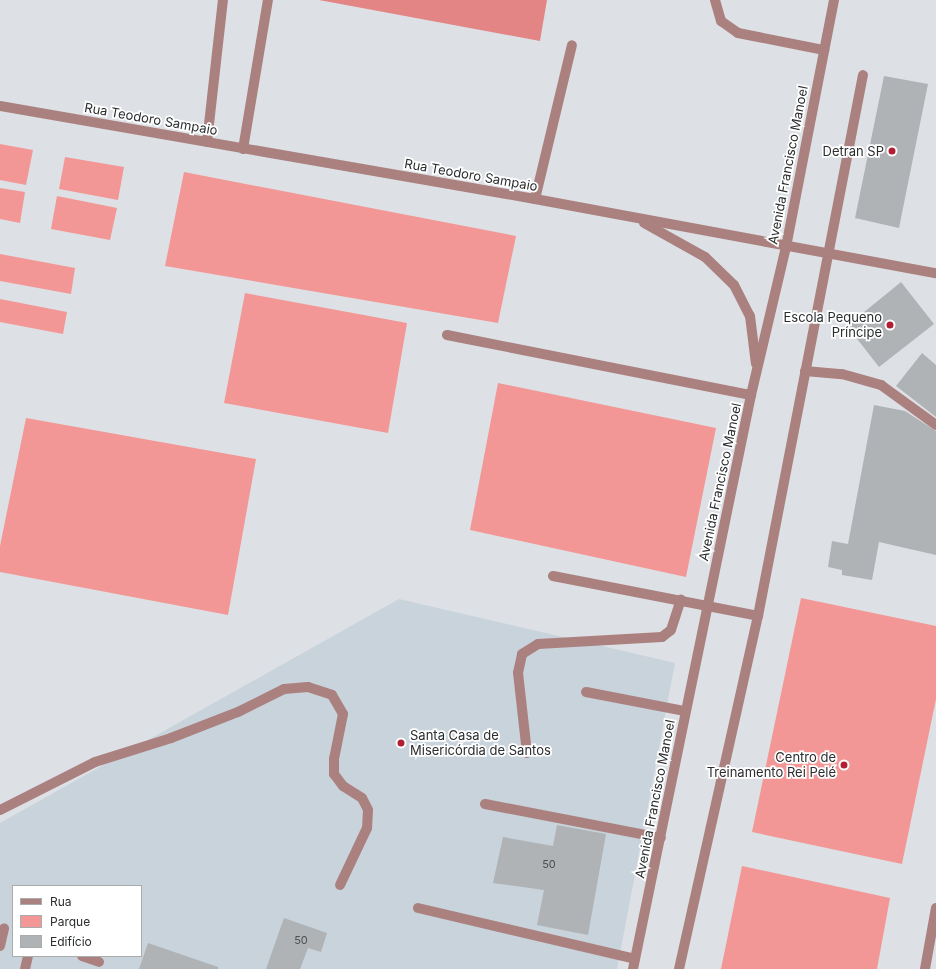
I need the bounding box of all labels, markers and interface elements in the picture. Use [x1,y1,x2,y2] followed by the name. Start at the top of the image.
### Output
[765,84,811,246] street label: Avenida Francisco Manoel
[83,100,219,138] street label: Rua Teodoro Sampaio
[823,143,884,159] place label: Detran SP
[887,146,897,156] marker: Detran SP
[403,156,539,194] street label: Rua Teodoro Sampaio
[783,310,882,341] place label: Escola Pequeno Príncipe
[885,320,895,330] marker: Escola Pequeno Príncipe
[696,402,744,562] street label: Avenida Francisco Manoel
[632,718,678,880] street label: Avenida Francisco Manoel
[410,728,551,759] place label: Santa Casa de Misericórdia de Santos
[395,737,407,749] marker: Santa Casa de Misericórdia de Santos
[707,750,836,781] place label: Centro de Treinamento Rei Pelé
[839,760,849,770] marker: Centro de Treinamento Rei Pelé
[542,857,556,871] house number: 50
[12,885,142,957] legend
[50,894,72,909] text: Rua
[50,914,90,929] text: Parque
[294,933,308,947] house number: 50
[50,934,92,949] text: Edifício

